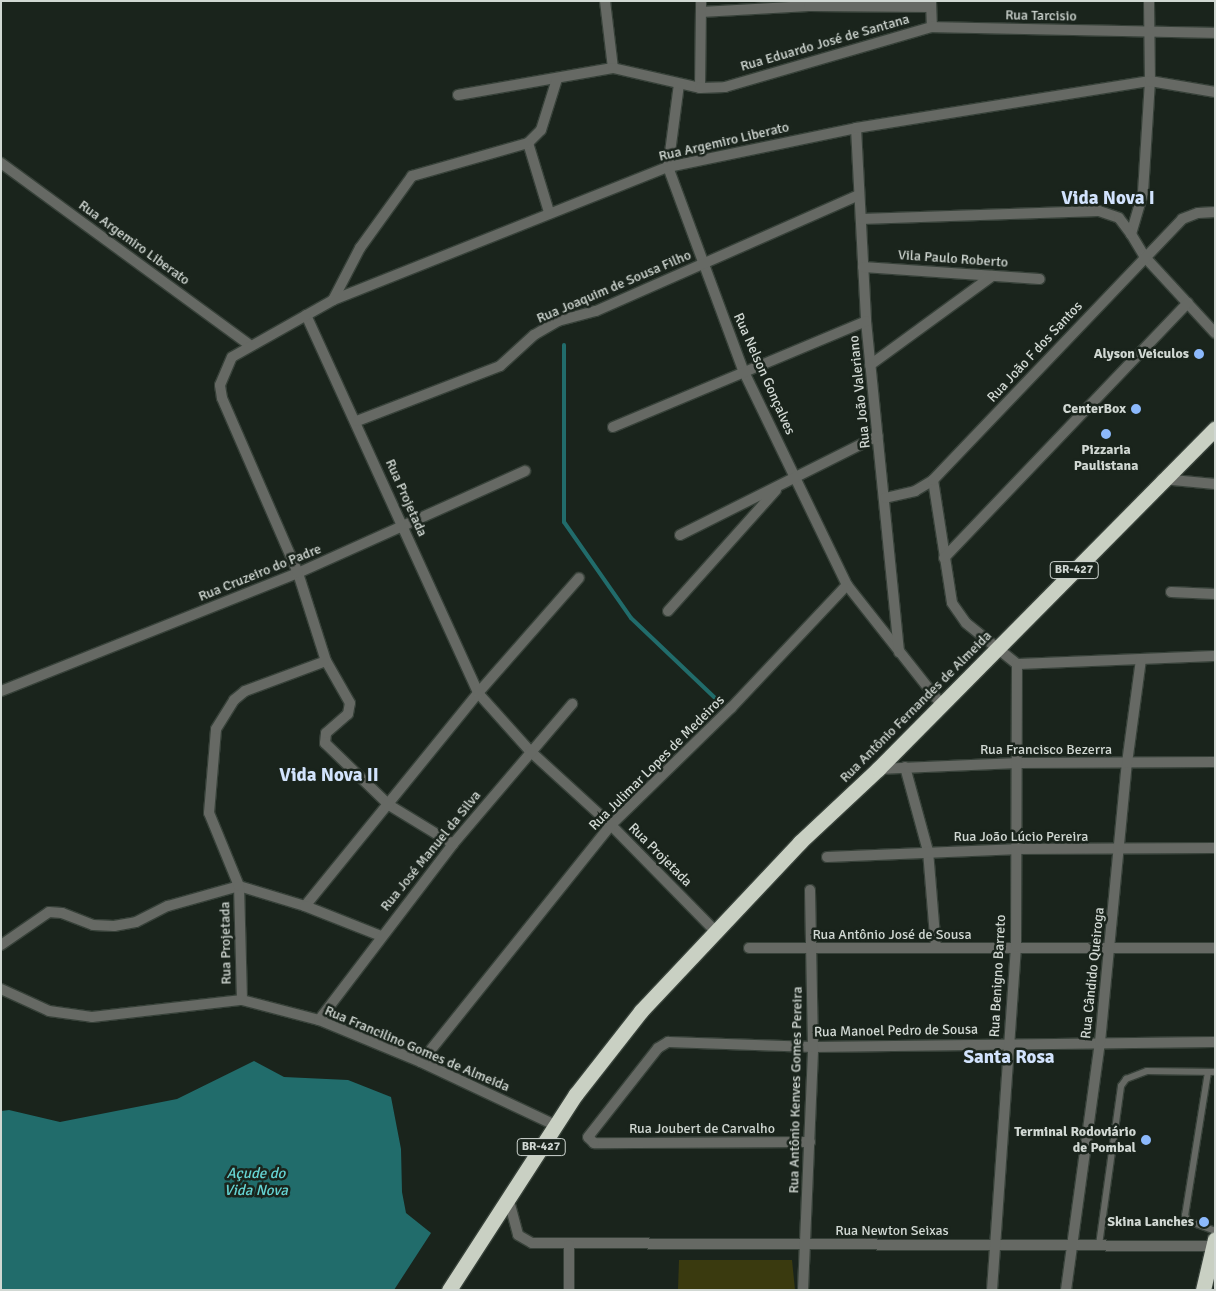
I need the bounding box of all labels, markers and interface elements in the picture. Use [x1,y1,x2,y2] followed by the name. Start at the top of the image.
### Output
[1005,7,1077,25] street label: Rua Tarcisio
[738,11,912,75] street label: Rua Eduardo José de Santana
[657,119,791,165] street label: Rua Argemiro Liberato
[1061,188,1155,210] district label: Vida Nova I
[75,197,193,289] street label: Rua Argemiro Liberato
[534,247,694,327] street label: Rua Joaquim de Sousa Filho
[897,247,1009,271] street label: Vila Paulo Roberto
[984,298,1086,406] street label: Rua João F dos Santos
[730,310,798,438] street label: Rua Nelson Gonçalves
[846,335,874,449] street label: Rua João Valeriano
[1094,346,1189,362] place label: Alyson Veiculos
[1193,348,1205,360] marker: Alyson Veiculos
[1063,401,1126,417] place label: CenterBox
[1130,403,1142,415] marker: CenterBox
[1100,428,1112,440] marker: Pizzaria Paulistana
[1074,442,1138,474] place label: Pizzaria Paulistana
[381,457,431,539] street label: Rua Projetada
[196,541,324,605] street label: Rua Cruzeiro do Padre
[1049,560,1099,580] road number: BR-427
[837,628,995,786] street label: Rua Antônio Fernandes de Almeida
[586,692,728,834] street label: Rua Julimar Lopes de Medeiros
[980,742,1112,758] street label: Rua Francisco Bezerra
[279,765,379,787] district label: Vida Nova II
[377,787,485,915] street label: Rua José Manuel da Silva
[625,820,695,890] street label: Rua Projetada
[954,829,1088,845] street label: Rua João Lúcio Pereira
[217,901,235,985] street label: Rua Projetada
[1078,906,1108,1040] street label: Rua Cândido Queiroga
[986,914,1010,1038] street label: Rua Benigno Barreto
[812,927,972,943] street label: Rua Antônio José de Sousa
[786,986,806,1194] street label: Rua Antônio Kenves Gomes Pereira
[322,1002,512,1096] street label: Rua Francilino Gomes de Almeida
[814,1021,978,1041] street label: Rua Manoel Pedro de Sousa
[963,1047,1055,1069] district label: Santa Rosa
[629,1121,775,1137] street label: Rua Joubert de Carvalho
[1014,1124,1136,1156] place label: Terminal Rodoviário de Pombal
[1140,1134,1152,1146] marker: Terminal Rodoviário de Pombal
[516,1138,566,1156] road number: BR-427
[224,1164,288,1199] water label: Açude do Vida Nova
[1107,1214,1194,1230] place label: Skina Lanches
[1198,1216,1210,1228] marker: Skina Lanches
[835,1223,949,1239] street label: Rua Newton Seixas

